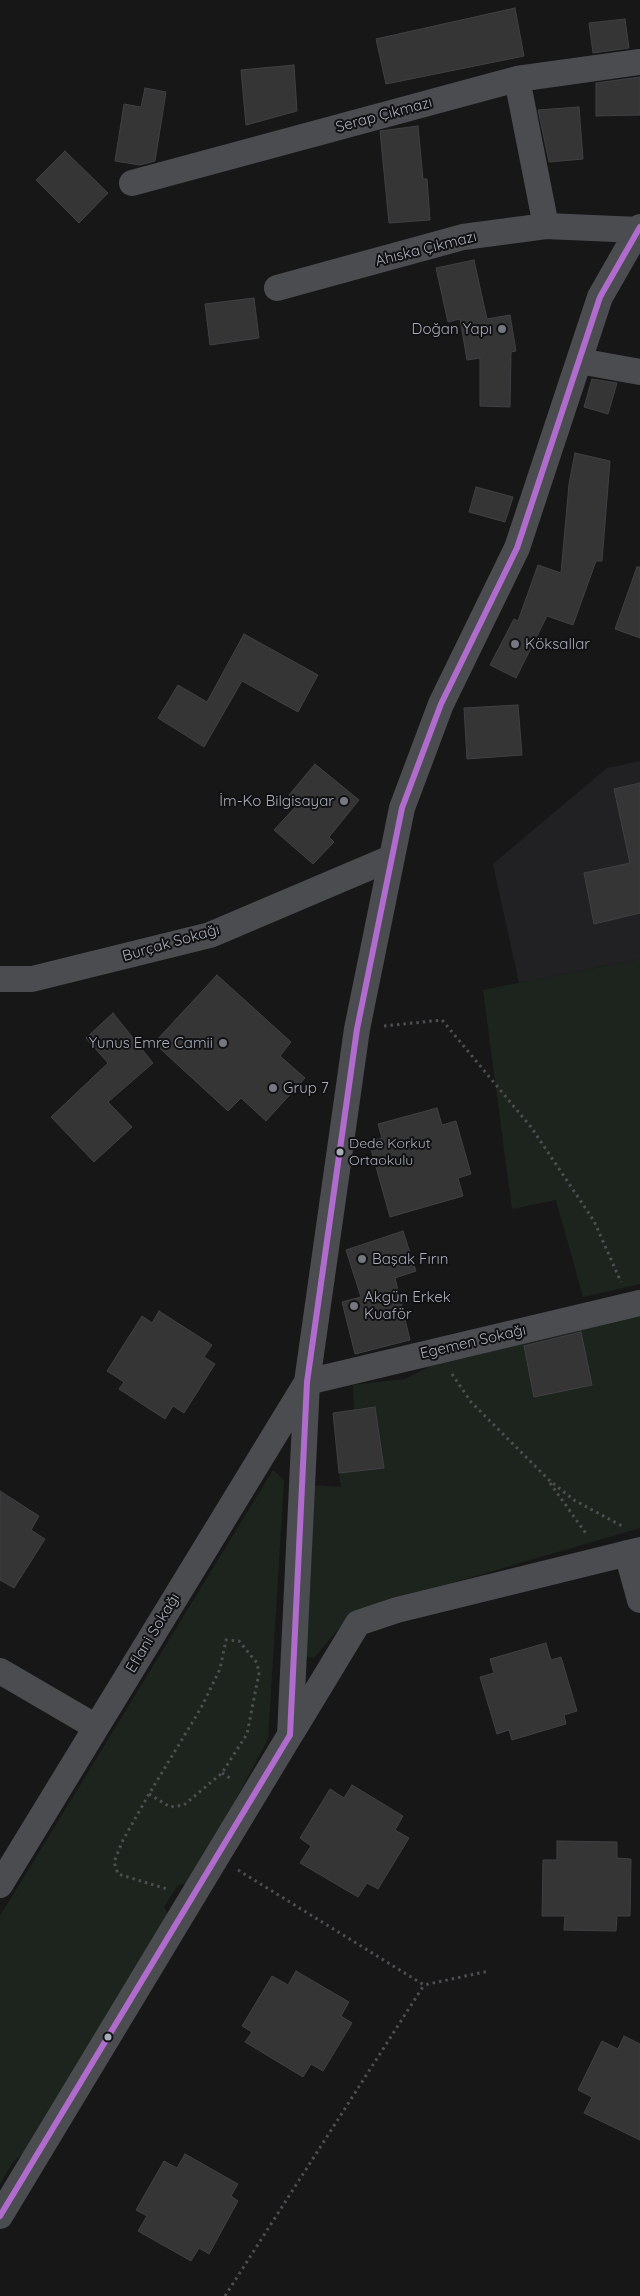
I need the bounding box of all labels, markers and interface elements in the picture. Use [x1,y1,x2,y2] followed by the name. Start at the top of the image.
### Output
[334,93,434,137] street label: Serap Çıkmazı
[373,228,479,270] street label: Ahıska Çıkmazı
[412,320,492,338] place label: Doğan Yapı
[496,323,508,335] marker: Doğan Yapı
[525,635,590,653] place label: Köksallar
[509,638,521,650] marker: Köksallar
[219,792,334,810] place label: İm-Ko Bilgisayar
[338,795,350,807] marker: İm-Ko Bilgisayar
[120,921,222,965] street label: Burçak Sokağı
[89,1034,213,1052] place label: Yunus Emre Camii
[217,1037,229,1049] marker: Yunus Emre Camii
[283,1079,329,1097] place label: Grup 7
[267,1082,279,1094] marker: Grup 7
[349,1136,430,1168] place label: Dede Korkut Ortaokulu
[335,1147,345,1157] marker: Dede Korkut Ortaokulu
[372,1250,448,1268] place label: Başak Fırın
[356,1253,368,1265] marker: Başak Fırın
[364,1288,451,1323] place label: Akgün Erkek Kuaför
[348,1300,360,1312] marker: Akgün Erkek Kuaför
[418,1321,528,1363] street label: Egemen Sokağı
[122,1590,184,1676] street label: Eflani Sokağı
[103,2032,113,2042] unlabelled marker

